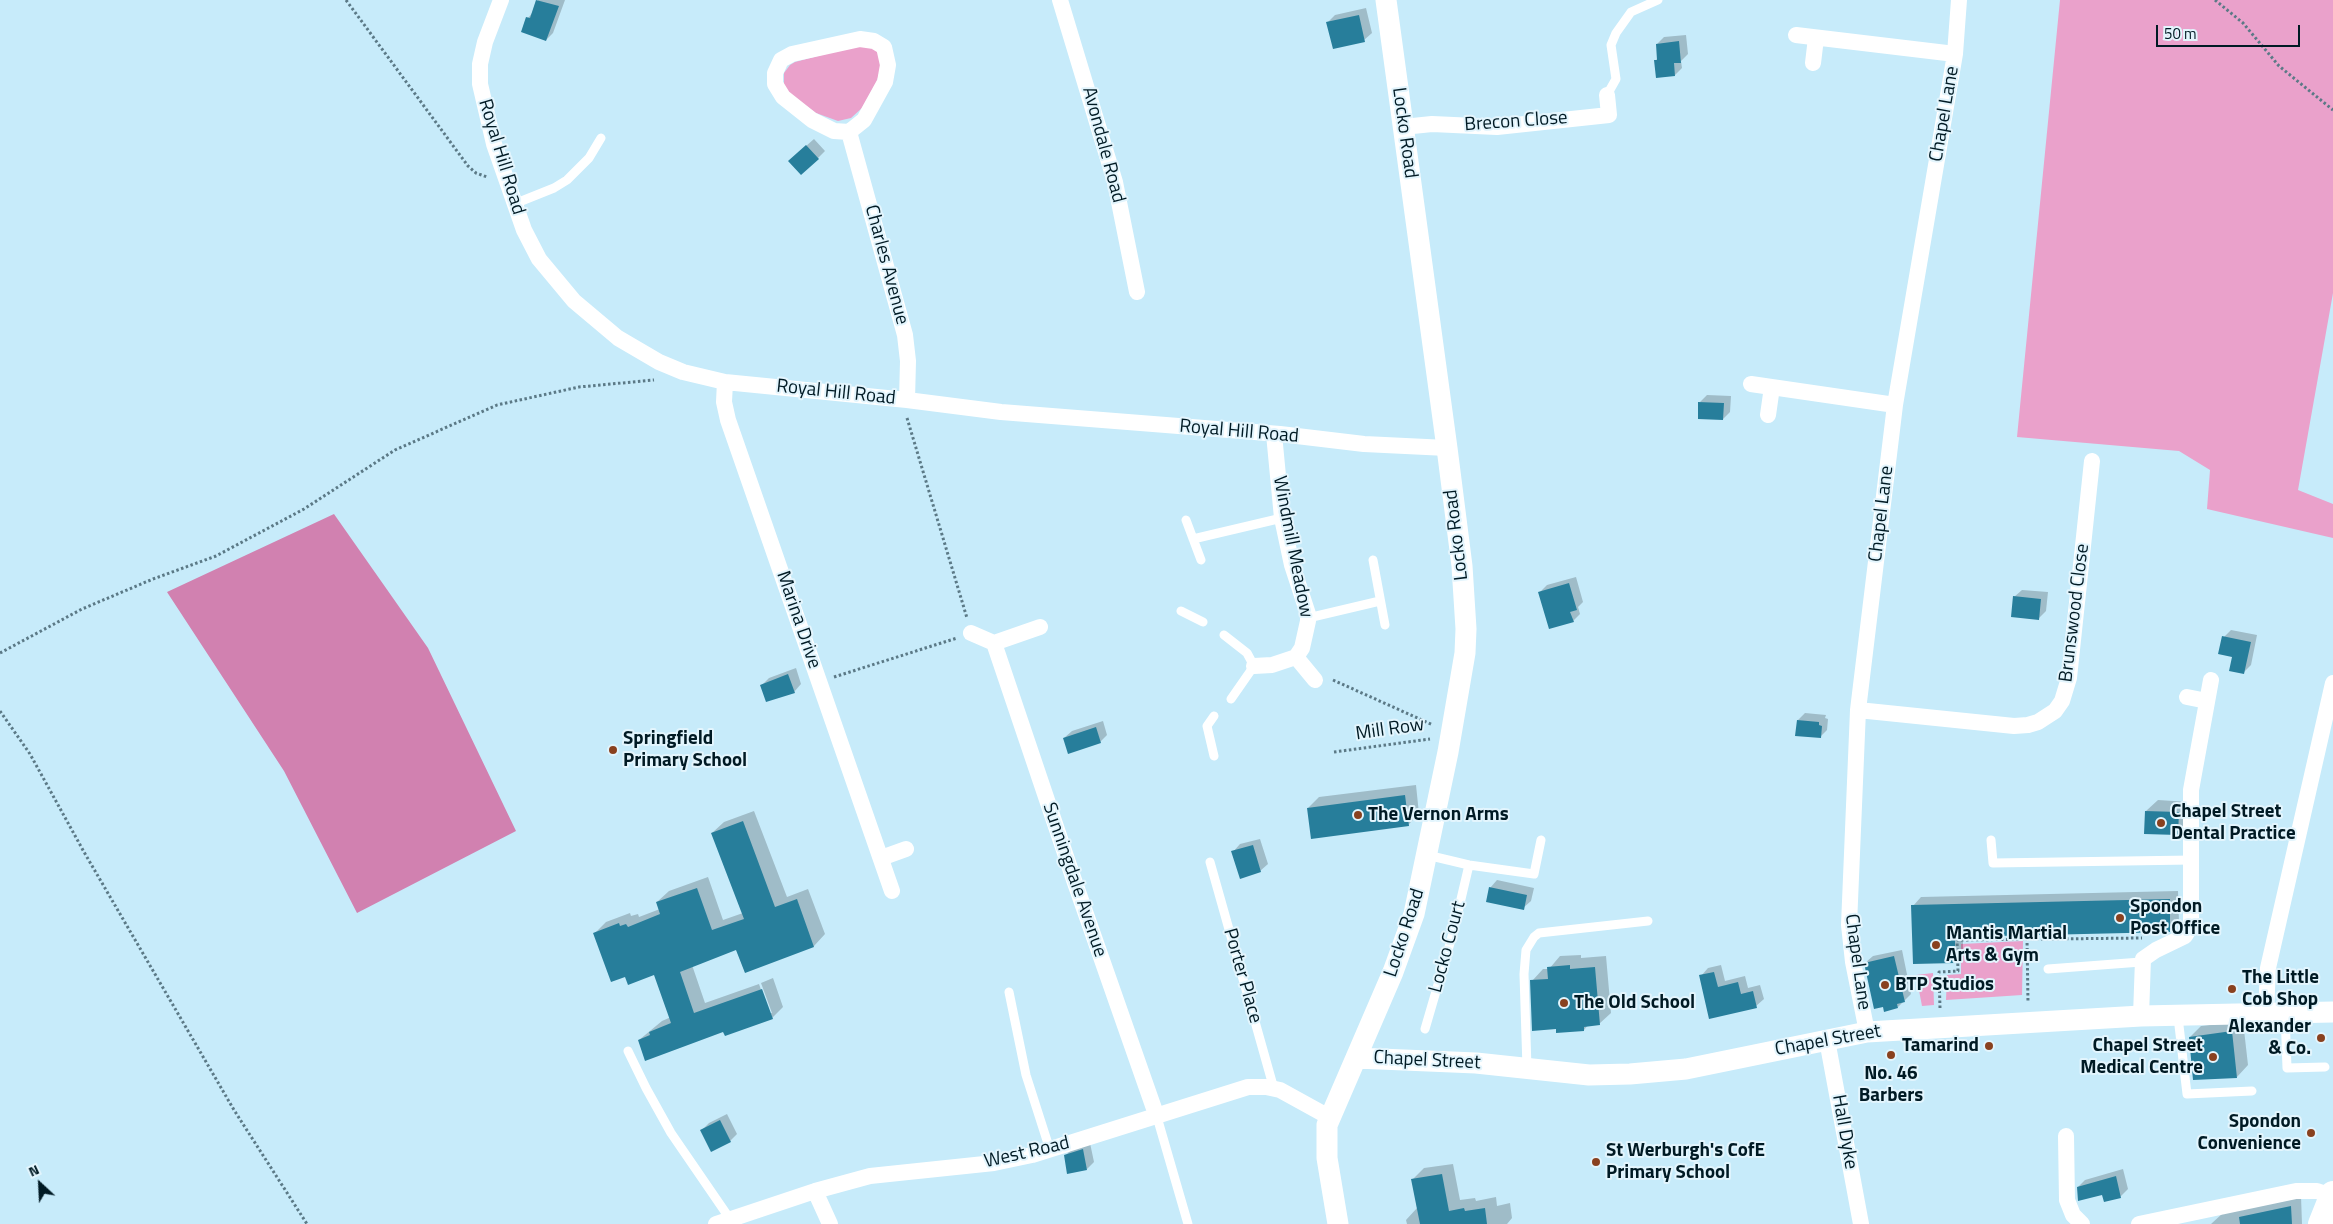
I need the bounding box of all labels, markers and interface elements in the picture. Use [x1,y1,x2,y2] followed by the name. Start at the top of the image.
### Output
[2158,15,2302,47] scale bar
[2164,22,2197,45] text: 50 m
[1925,64,1965,164] street label: Chapel Lane
[1077,85,1129,205] street label: Avondale Road
[1386,86,1422,180] street label: Locko Road
[473,97,529,217] street label: Royal Hill Road
[1464,107,1568,137] street label: Brecon Close
[859,203,913,327] street label: Charles Avenue
[775,375,897,411] street label: Royal Hill Road
[1178,415,1300,449] street label: Royal Hill Road
[1865,465,1899,563] street label: Chapel Lane
[1267,474,1317,620] street label: Windmill Meadow
[1440,488,1474,582] street label: Locko Road
[2055,543,2095,683] street label: Brunswood Close
[771,568,825,672] street label: Marina Drive
[1354,714,1426,746] street label: Mill Row
[623,728,747,772] place label: Springfield Primary School
[607,744,619,756] marker: Springfield Primary School
[1037,800,1111,960] street label: Sunningdale Avenue
[2171,801,2296,845] place label: Chapel Street Dental Practice
[1368,804,1509,826] place label: The Vernon Arms
[1352,809,1364,821] marker: The Vernon Arms
[2155,817,2167,829] marker: Chapel Street Dental Practice
[1380,886,1430,980] street label: Locko Road
[2130,896,2220,940] place label: Spondon Post Office
[1425,899,1471,995] street label: Locko Court
[2114,912,2126,924] marker: Spondon Post Office
[1839,913,1875,1011] street label: Chapel Lane
[1946,923,2067,967] place label: Mantis Martial Arts & Gym
[1218,926,1266,1026] street label: Porter Place
[1930,939,1942,951] marker: Mantis Martial Arts & Gym
[2242,967,2319,1011] place label: The Little Cob Shop
[1895,974,1994,996] place label: BTP Studios
[1879,979,1891,991] marker: BTP Studios
[2226,983,2238,995] marker: The Little Cob Shop
[1574,992,1695,1014] place label: The Old School
[1558,997,1570,1009] marker: The Old School
[2228,1016,2311,1060] place label: Alexander & Co.
[1773,1020,1883,1062] street label: Chapel Street
[2315,1032,2327,1044] marker: Alexander & Co.
[1902,1035,1979,1057] place label: Tamarind
[2080,1035,2203,1079] place label: Chapel Street Medical Centre
[1983,1040,1995,1052] marker: Tamarind
[1373,1047,1481,1075] street label: Chapel Street
[1885,1049,1897,1061] marker: No. 46 Barbers
[2207,1051,2219,1063] marker: Chapel Street Medical Centre
[1859,1063,1923,1107] place label: No. 46 Barbers
[1826,1093,1862,1171] street label: Hall Dyke
[2198,1111,2301,1155] place label: Spondon Convenience
[2305,1127,2317,1139] marker: Spondon Convenience
[982,1132,1072,1174] street label: West Road
[1606,1140,1765,1184] place label: St Werburgh's CofE Primary School
[1590,1156,1602,1168] marker: St Werburgh's CofE Primary School
[25,1158,42,1182] text: N
[15,1159,65,1209] north arrow

